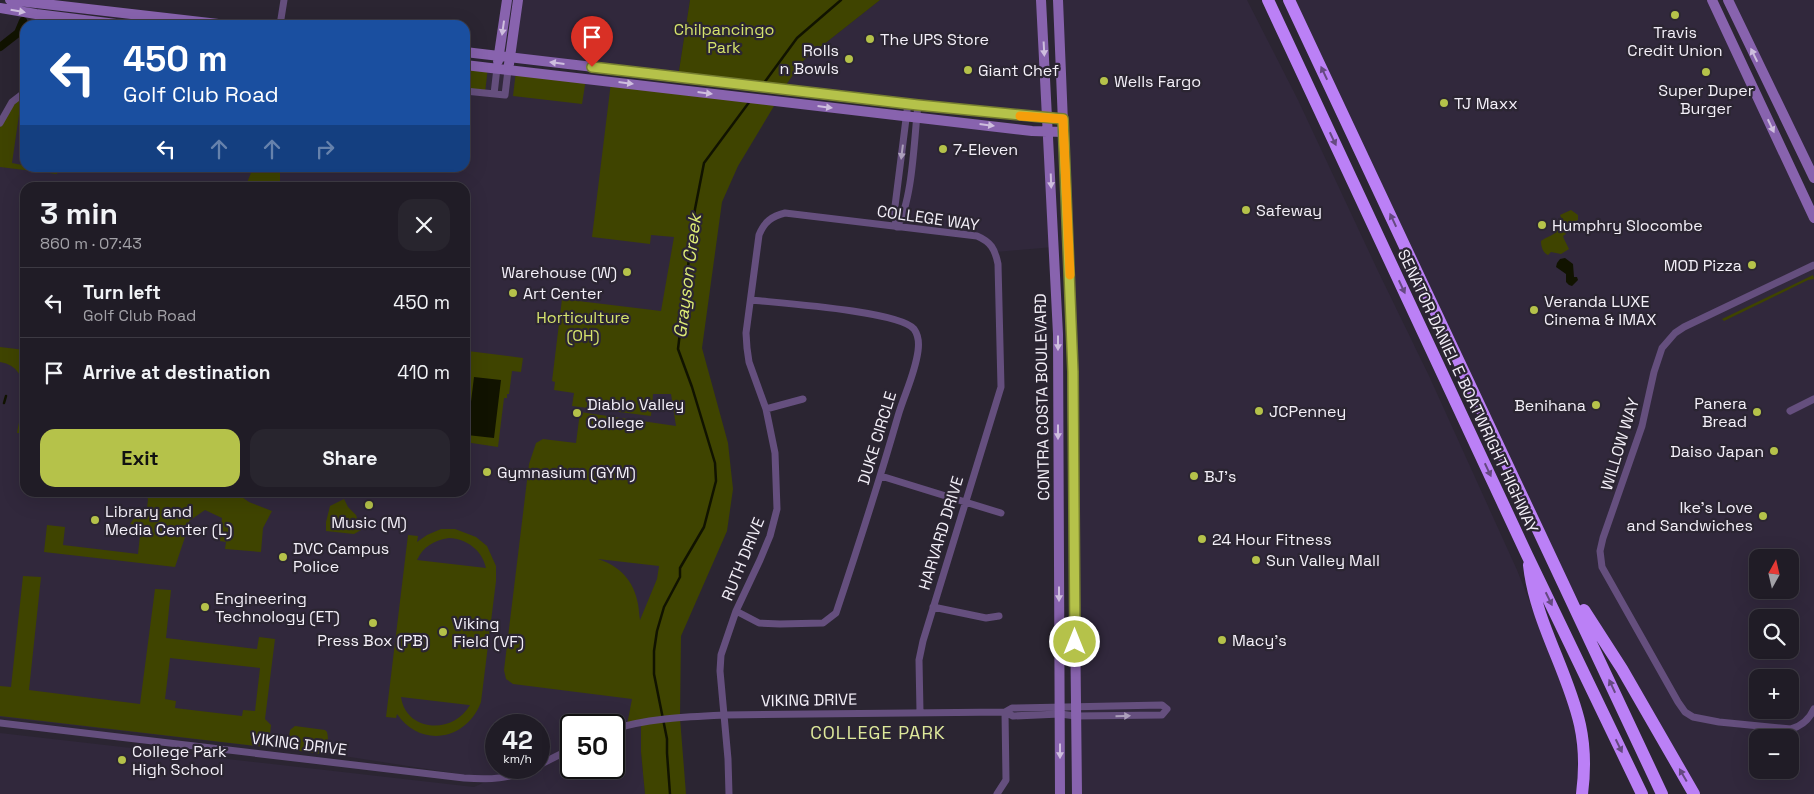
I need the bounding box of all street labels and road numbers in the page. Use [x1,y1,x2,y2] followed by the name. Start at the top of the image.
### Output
[875,200,981,236] street label: COLLEGE WAY
[1393,246,1543,537] street label: SENATOR DANIEL E BOATWRIGHT HIGHWAY
[1030,293,1054,501] street label: CONTRA COSTA BOULEVARD
[853,389,901,487] street label: DUKE CIRCLE
[1596,395,1644,493] street label: WILLOW WAY
[914,474,968,592] street label: HARVARD DRIVE
[717,514,769,604] street label: RUTH DRIVE
[761,689,857,711] street label: VIKING DRIVE
[250,728,348,760] street label: VIKING DRIVE

